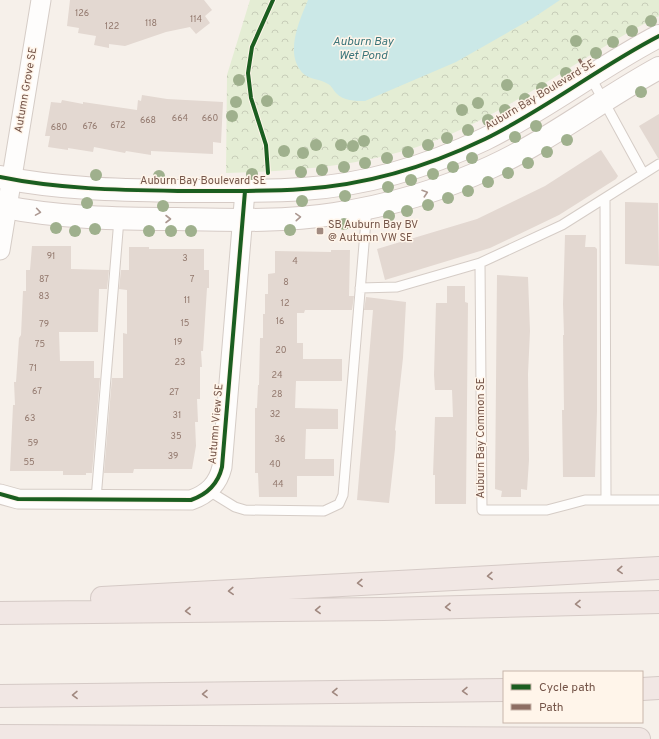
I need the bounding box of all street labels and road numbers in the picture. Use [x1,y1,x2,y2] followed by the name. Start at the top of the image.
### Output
[12,46,40,134] street label: Autumn Grove SE
[482,57,598,133] street label: Auburn Bay Boulevard SE
[140,174,266,188] street label: Auburn Bay Boulevard SE
[474,378,488,498] street label: Auburn Bay Common SE
[205,383,227,465] street label: Autumn View SE

